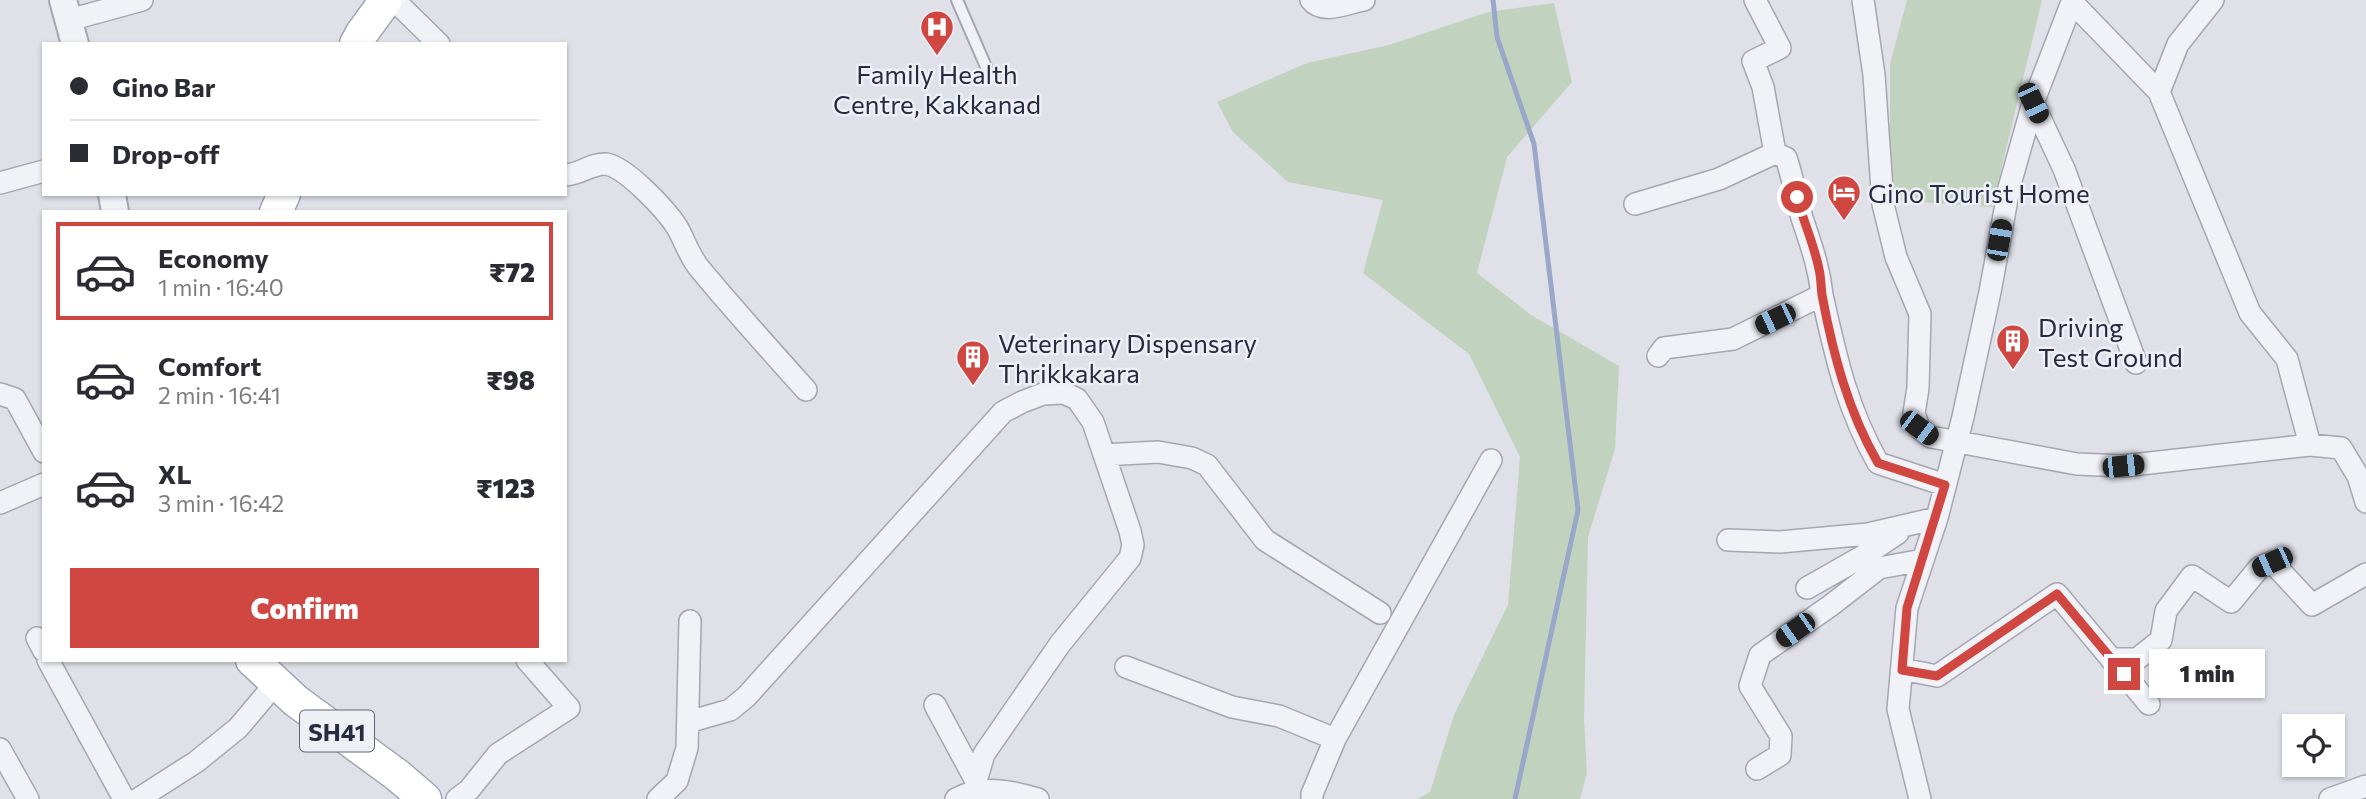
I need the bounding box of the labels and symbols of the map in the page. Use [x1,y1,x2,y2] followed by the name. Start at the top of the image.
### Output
[918,8,956,57] hospital icon: Family Health Centre, Kakkanad
[833,58,1041,119] place label: Family Health Centre, Kakkanad
[2015,80,2052,126] car
[1825,173,1863,222] hotel icon: Gino Tourist Home
[1868,177,2090,208] place label: Gino Tourist Home
[1781,181,1813,213] route start
[1986,217,2013,263] car
[1752,300,1799,338] car
[2038,311,2183,372] place label: Driving Test Ground
[1994,322,2032,371] building icon: Driving Test Ground
[998,327,1257,388] place label: Veterinary Dispensary Thrikkakara
[954,338,992,387] building icon: Veterinary Dispensary Thrikkakara
[1896,407,1943,449] car
[2102,453,2145,479] car
[2249,544,2296,580] car
[1772,609,1819,651] car
[2148,650,2264,698] callout: 1 min
[2108,658,2140,690] route end
[300,710,374,752] road number: SH41

